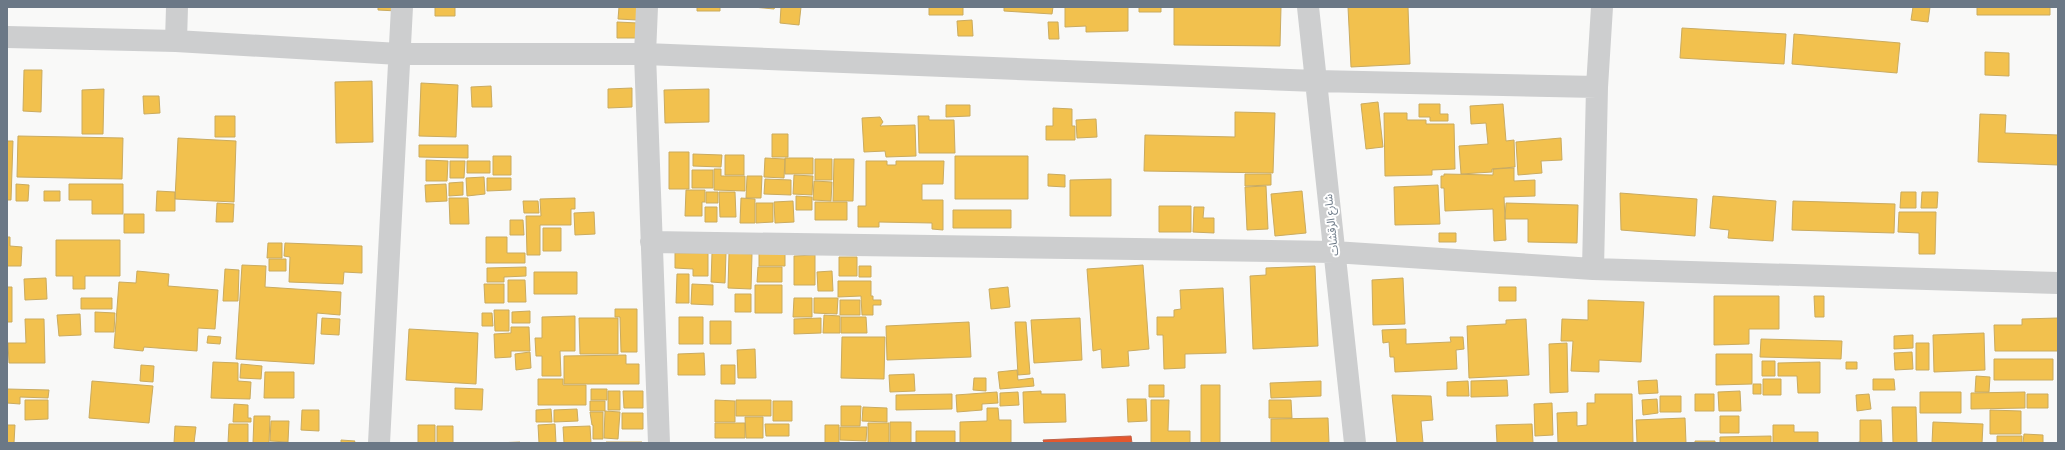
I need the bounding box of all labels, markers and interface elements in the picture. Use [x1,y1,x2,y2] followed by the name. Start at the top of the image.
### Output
[1321,193,1342,257] street label: شارع الرقشات

